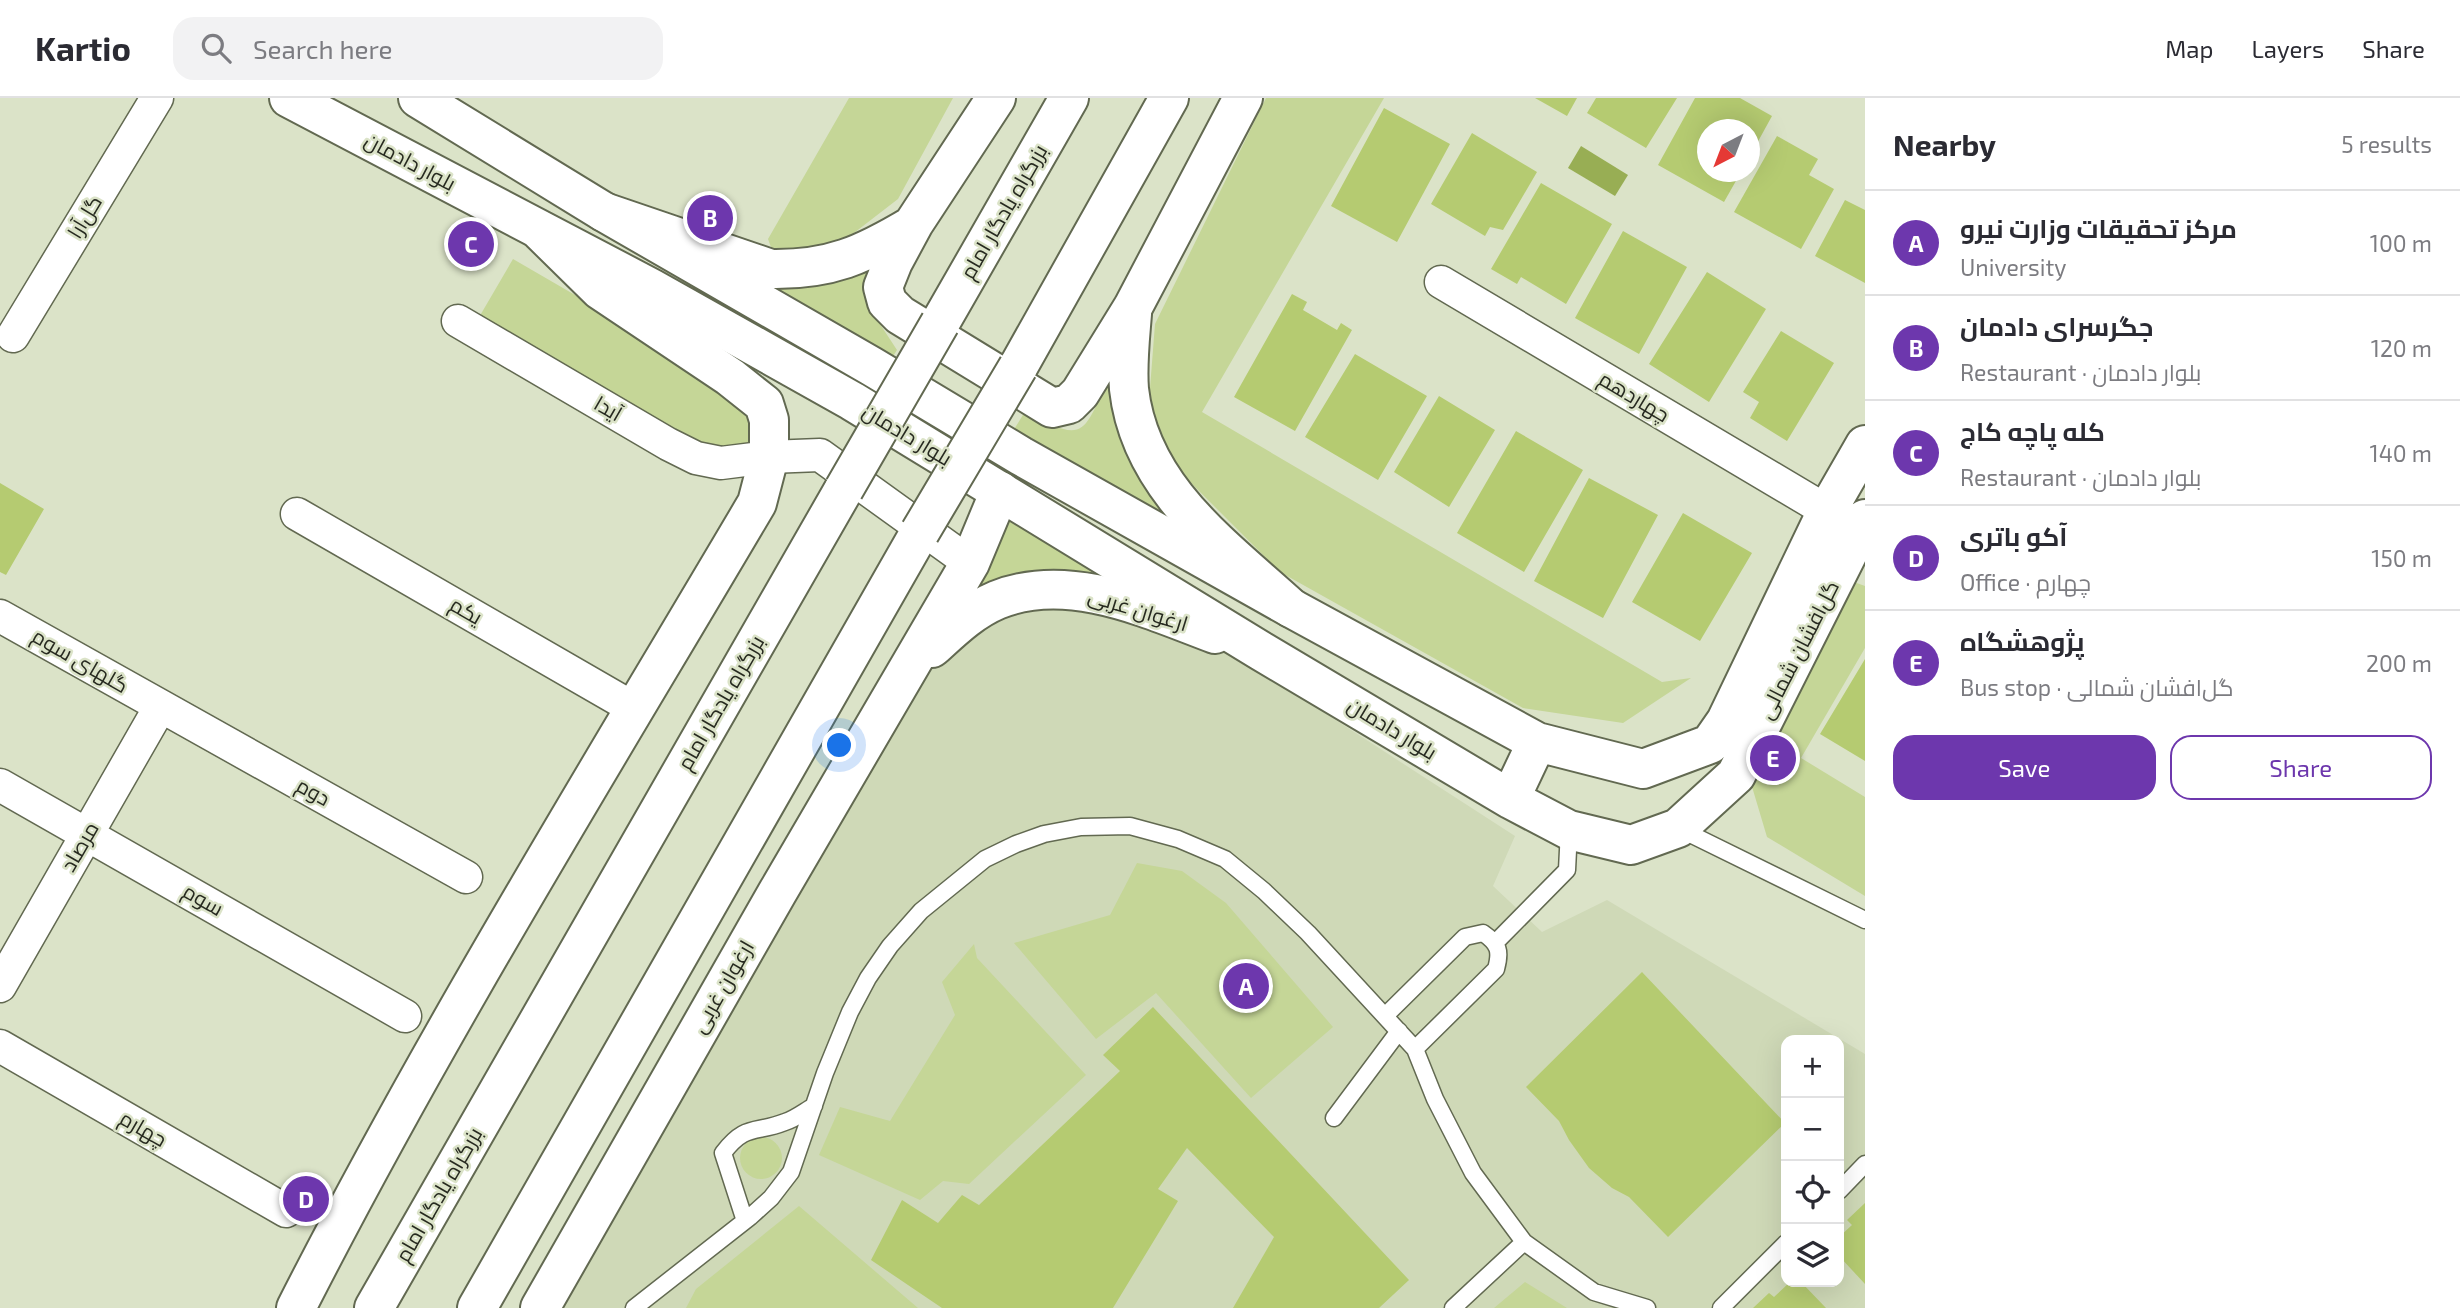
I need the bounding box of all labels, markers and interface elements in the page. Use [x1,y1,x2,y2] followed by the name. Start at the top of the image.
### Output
[173,17,663,80] search box
[35,28,131,68] text: Kartio
[197,29,235,67] icon: search
[253,33,393,64] text: Search here
[2165,34,2213,63] text: Map
[2251,34,2324,63] text: Layers
[2362,34,2425,63] text: Share
[1697,119,1760,182] north arrow
[360,126,461,197] street label: بلوار دادمان
[1893,126,1996,162] text: Nearby
[2341,130,2432,158] text: 5 results
[954,139,1054,285] street label: بزرگراه یادگار امام
[61,190,108,243] street label: گل‌آرا
[687,192,733,244] pin: B
[1960,212,2237,243] text: مرکز تحقیقات وزارت نیرو
[448,218,494,270] pin: C
[1908,229,1924,257] text: A
[2370,229,2432,257] text: 100 m
[1960,253,2066,281] text: University
[1960,310,2153,341] text: جگرسرای دادمان
[1909,334,1923,362] text: B
[2371,334,2432,362] text: 120 m
[1960,358,2201,386] text: Restaurant · بلوار دادمان
[1593,365,1675,429] street label: چهاردهم
[590,390,627,426] street label: آیدا
[858,397,957,472] street label: بلوار دادمان
[1960,415,2105,446] text: کله پاچه کاج
[1909,439,1923,467] text: C
[2370,439,2432,467] text: 140 m
[1960,463,2201,491] text: Restaurant · بلوار دادمان
[1960,520,2067,551] text: آکو باتری
[1908,544,1924,572] text: D
[2371,544,2432,572] text: 150 m
[1960,568,2091,596] text: Office · چهارم
[1752,576,1845,724] street label: گل‌افشان شمالی
[1085,582,1191,637] street label: ارغوان غربی
[445,591,488,632] street label: یکم
[27,622,133,700] street label: گلهای سوم
[1960,625,2084,656] text: پژوهشگاه
[671,630,771,776] street label: بزرگراه یادگار امام
[1909,649,1923,677] text: E
[2366,649,2432,677] text: 200 m
[1960,673,2233,701] text: Bus stop · گل‌افشان شمالی
[1343,691,1442,766] street label: بلوار دادمان
[822,728,856,762] your location
[1750,732,1796,784] pin: E
[1893,735,2156,800] button: Save
[2170,735,2432,800] button: Share
[291,771,335,813] street label: دوم
[55,817,104,876] street label: مرصاد
[178,877,228,923] street label: سوم
[685,935,760,1038] street label: ارغوان غربی
[1223,960,1269,1012] pin: A
[1781,1035,1844,1287] map controls
[1781,1035,1844,1098] button: +
[1781,1098,1844,1161] button: −
[114,1104,172,1154] street label: چهارم
[389,1122,489,1268] street label: بزرگراه یادگار امام
[1781,1161,1844,1224] button: locate
[283,1173,329,1225] pin: D
[1781,1224,1844,1287] button: layers

